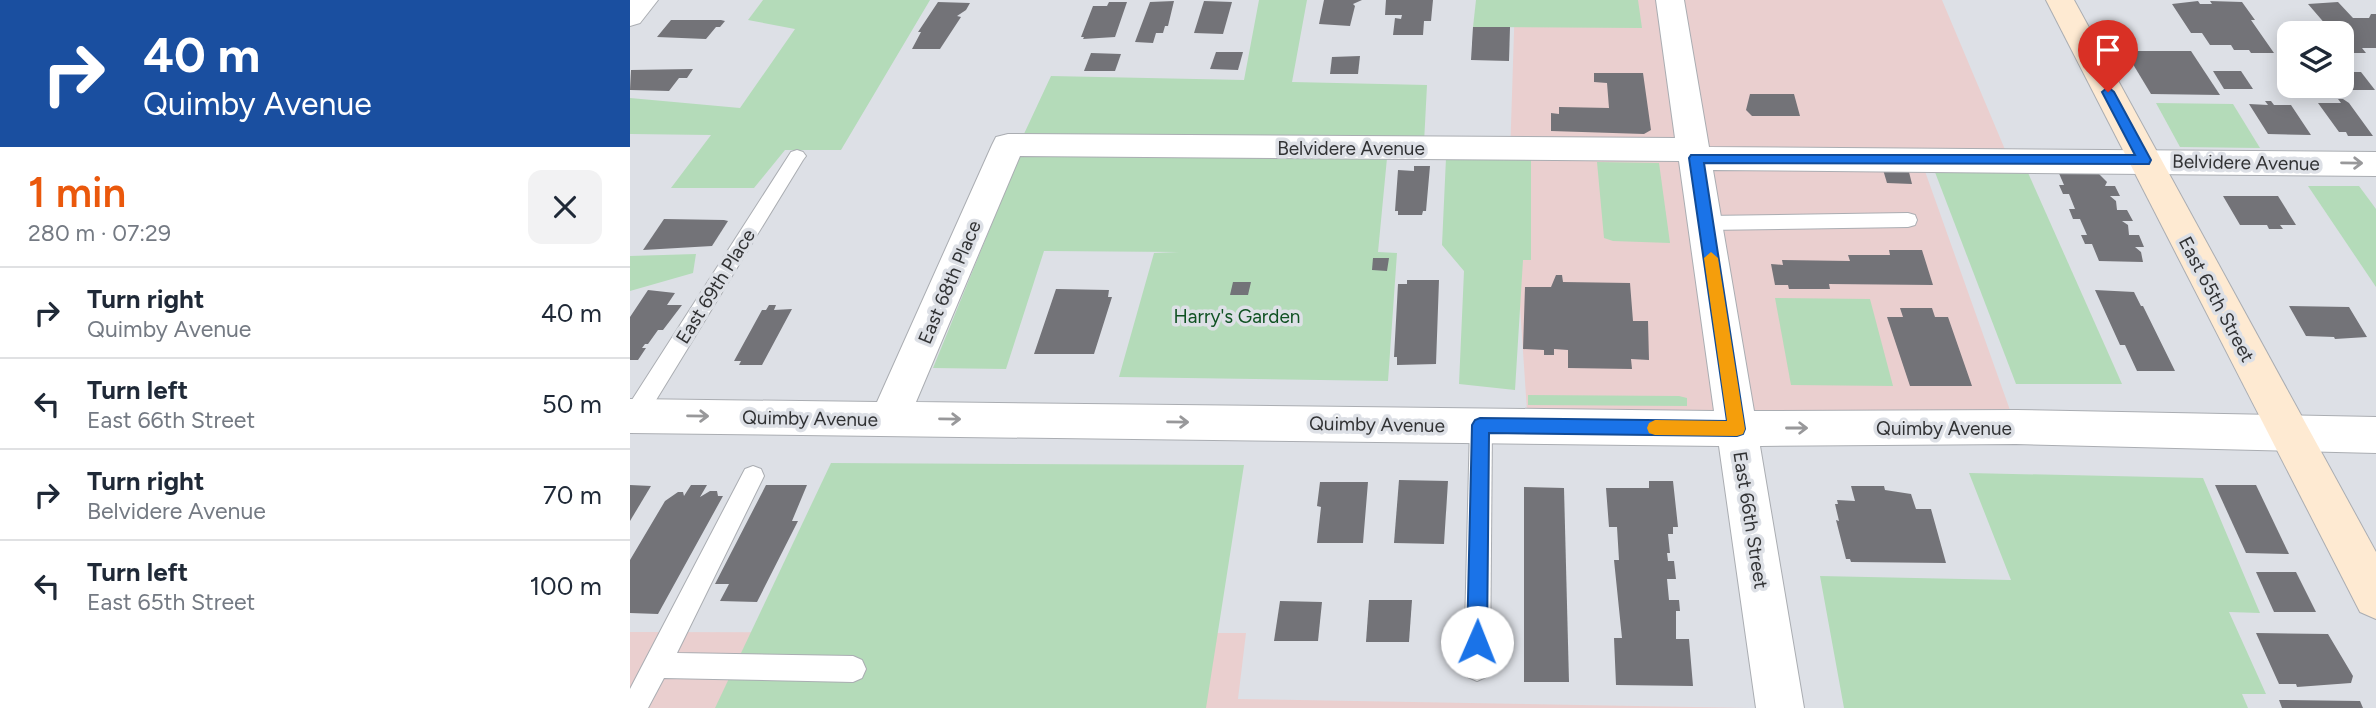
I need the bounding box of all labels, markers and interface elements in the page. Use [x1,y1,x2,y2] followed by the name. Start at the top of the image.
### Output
[2078,20,2138,92] pin
[2277,21,2354,98] map controls
[2277,21,2354,98] button: layers
[143,25,260,84] text: 40 m
[28,28,119,119] icon: right
[2089,31,2127,69] icon: arrive
[143,85,372,123] text: Quimby Avenue
[1277,137,1425,160] street label: Belvidere Avenue
[2172,150,2320,175] street label: Belvidere Avenue
[2340,156,2363,170] one-way arrow
[28,167,126,218] text: 1 min
[528,170,602,244] button: close
[913,217,986,347] street label: East 68th Place
[28,219,171,247] text: 280 m · 07:29
[671,225,760,348] street label: East 69th Place
[2174,232,2259,366] street label: East 65th Street
[87,283,204,315] text: Turn right
[28,294,66,332] icon: right
[541,297,602,329] text: 40 m
[1174,305,1300,328] park label: Harry's Garden
[87,315,251,343] text: Quimby Avenue
[87,374,188,406] text: Turn left
[28,385,66,423] icon: left
[542,388,602,420] text: 50 m
[87,406,255,434] text: East 66th Street
[742,406,878,431] street label: Quimby Avenue
[686,410,709,423] one-way arrow
[938,412,961,426] one-way arrow
[1309,412,1445,437] street label: Quimby Avenue
[1166,415,1189,429] one-way arrow
[1876,417,2012,440] street label: Quimby Avenue
[1785,421,1808,435] one-way arrow
[1728,450,1773,590] street label: East 66th Street
[87,465,204,497] text: Turn right
[28,476,66,514] icon: right
[543,479,602,511] text: 70 m
[87,497,266,525] text: Belvidere Avenue
[87,556,188,588] text: Turn left
[28,567,66,605] icon: left
[529,570,602,602] text: 100 m
[87,588,255,616] text: East 65th Street
[1440,605,1514,679] position arrow

